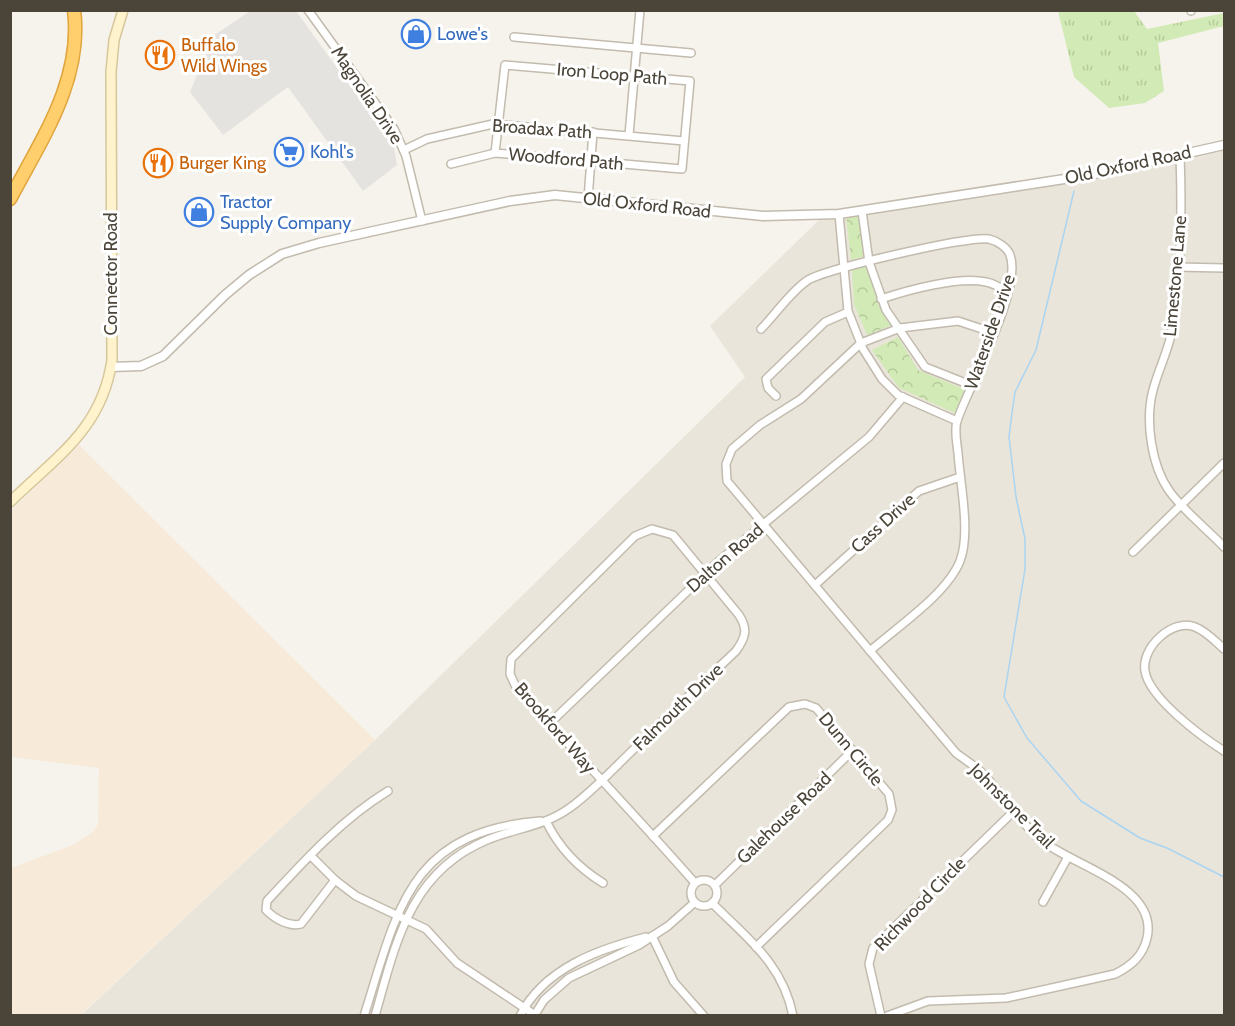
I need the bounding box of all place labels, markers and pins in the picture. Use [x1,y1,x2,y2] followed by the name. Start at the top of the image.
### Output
[400,18,432,50] shop icon: Lowe's
[437,23,488,45] place label: Lowe's
[181,34,267,77] place label: Buffalo Wild Wings
[144,39,176,71] restaurant icon: Buffalo Wild Wings
[273,136,305,168] supermarket icon: Kohl's
[310,141,354,163] place label: Kohl's
[142,147,174,179] restaurant icon: Burger King
[179,152,267,174] place label: Burger King
[220,191,351,234] place label: Tractor Supply Company
[183,196,215,228] shop icon: Tractor Supply Company

